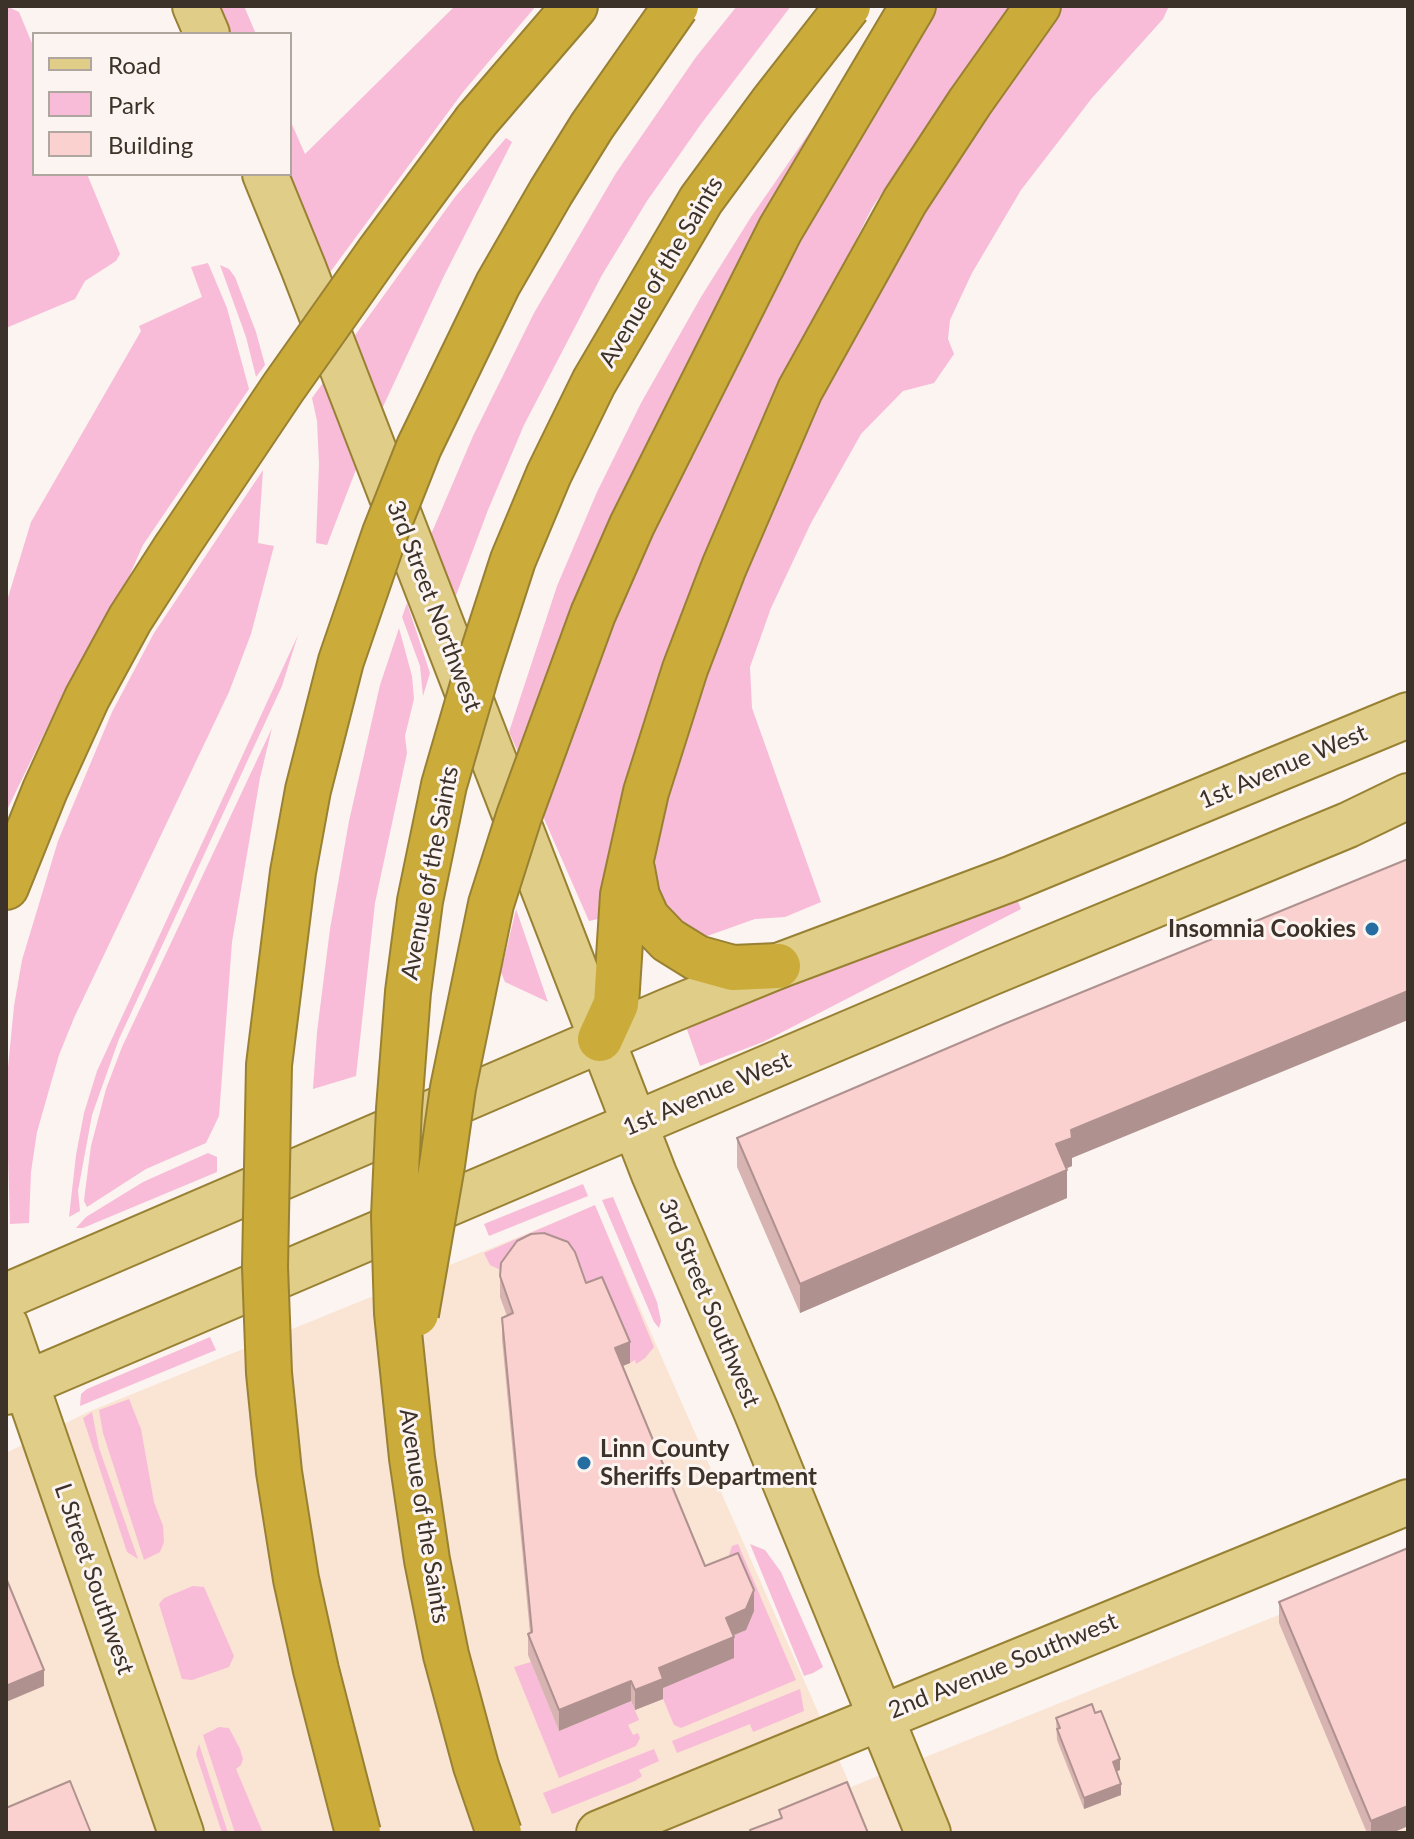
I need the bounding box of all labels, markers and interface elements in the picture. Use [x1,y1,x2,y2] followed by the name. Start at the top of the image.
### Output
[32,32,292,176] legend
[108,50,161,79] text: Road
[108,90,155,119] text: Park
[108,130,193,159] text: Building
[593,172,729,372] street label: Avenue of the Saints
[380,496,488,716] street label: 3rd Street Northwest
[1195,719,1371,815] street label: 1st Avenue West
[395,764,465,982] street label: Avenue of the Saints
[1168,915,1356,943] place label: Insomnia Cookies
[1363,920,1381,938] marker: Insomnia Cookies
[619,1046,795,1142] street label: 1st Avenue West
[652,1195,766,1411] street label: 3rd Street Southwest
[393,1407,455,1625] street label: Avenue of the Saints
[600,1435,817,1491] place label: Linn County Sheriffs Department
[575,1454,593,1472] marker: Linn County Sheriffs Department
[48,1480,140,1678] street label: L Street Southwest
[884,1607,1122,1725] street label: 2nd Avenue Southwest

